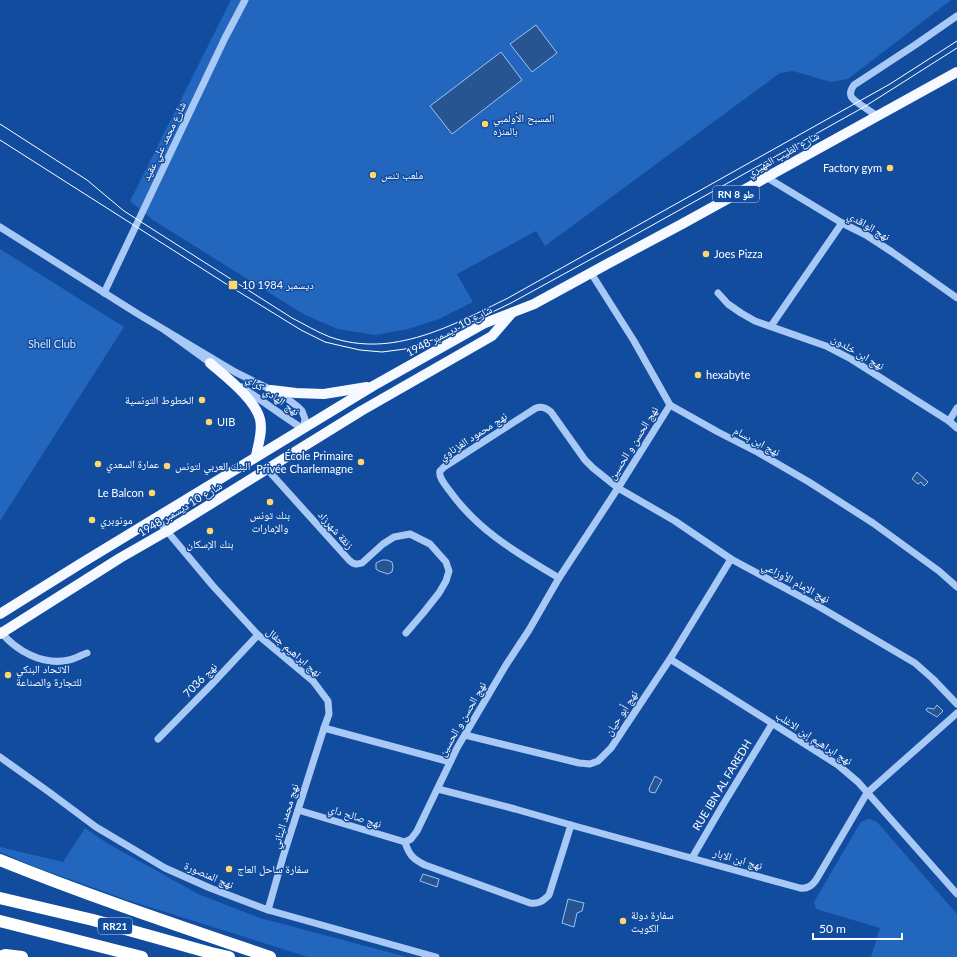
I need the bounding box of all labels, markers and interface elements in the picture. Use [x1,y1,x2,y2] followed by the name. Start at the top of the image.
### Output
[139,99,191,184] street label: شارع محمد علي عقيد
[493,111,554,137] place label: المسبح الأولمبي بالمنزه
[480,119,490,129] marker: المسبح الأولمبي بالمنزه
[745,128,822,181] street label: شارع الطيب المهيري
[823,161,882,174] place label: Factory gym
[885,163,895,173] marker: Factory gym
[381,168,423,182] place label: ملعب تنس
[368,170,378,180] marker: ملعب تنس
[713,186,759,202] road number: RN 8 طو
[844,208,893,245] street label: نهج الواقدي
[714,247,763,260] place label: Joes Pizza
[701,249,711,259] marker: Joes Pizza
[242,278,314,291] place label: 10 ديسمبر 1984
[227,279,239,291] marker: 10 ديسمبر 1984
[404,302,494,360] street label: شارع 10 ديسمبر 1948
[829,331,887,373] street label: نهج ابن خلدون
[28,337,76,350] park label: Shell Club
[706,368,750,381] place label: hexabyte
[693,370,703,380] marker: hexabyte
[243,372,302,420] street label: نهج الهادي كراي
[125,393,194,406] place label: الخطوط التونسية
[197,395,207,405] marker: الخطوط التونسية
[605,404,661,482] street label: نهج الحسن و الحسين
[436,409,511,465] street label: نهج محمود الغزناوي
[217,415,235,428] place label: UIB
[204,417,214,427] marker: UIB
[731,423,783,459] street label: نهج ابن بسام
[256,449,353,475] place label: École Primaire Privée Charlemagne
[106,457,160,473] place label: عمارة السعدي
[356,457,366,467] marker: École Primaire Privée Charlemagne
[93,459,103,469] marker: عمارة السعدي
[175,459,250,475] place label: البنك العربي لتونس
[162,461,172,471] marker: البنك العربي لتونس
[135,478,225,540] street label: شارع 10 ديسمبر 1948
[98,486,144,499] place label: Le Balcon
[147,488,157,498] marker: Le Balcon
[265,497,275,507] marker: بنك تونس والإمارات
[250,508,290,535] place label: بنك تونس والإمارات
[316,508,357,551] street label: زنقة شهرزاد
[100,513,133,529] place label: مونوبري
[87,515,97,525] marker: مونوبري
[205,526,215,536] marker: بنك الإسكان
[187,537,233,551] place label: بنك الإسكان
[759,558,832,607] street label: نهج الإمام الأوزاعي
[263,624,325,681] street label: نهج ابراهيم جفال
[180,660,220,700] street label: نهج 7036
[16,662,82,688] place label: الاتحاد البنكي للتجارة والصناعة
[3,670,13,680] marker: الاتحاد البنكي للتجارة والصناعة
[435,679,489,759] street label: نهج الحسن و الحسين
[601,688,641,738] street label: نهج أبو حيان
[772,708,855,769] street label: نهج ابراهيم إبن الاغلب
[689,737,754,833] street label: RUE IBN AL FAREDH
[269,782,303,851] street label: نهج محمد البناني
[326,801,383,832] street label: نهج صالح داي
[711,845,764,873] street label: نهج ابن الابار
[182,858,236,892] street label: نهج المنصورة
[237,862,308,876] place label: سفارة ساحل العاج
[224,864,234,874] marker: سفارة ساحل العاج
[631,908,674,934] place label: سفارة دولة الكويت
[813,915,902,941] scale bar
[618,916,628,926] marker: سفارة دولة الكويت
[98,918,132,934] road number: RR21
[819,921,846,936] text: 50 m

